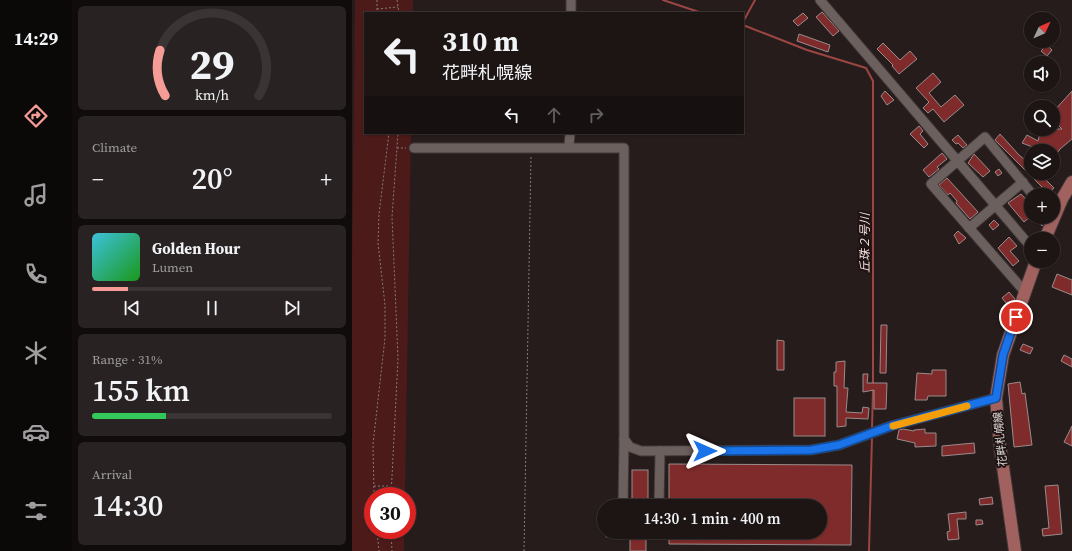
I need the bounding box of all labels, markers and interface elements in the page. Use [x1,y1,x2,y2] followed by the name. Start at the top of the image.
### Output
[1024,12,1060,48] north arrow
[1024,12,1060,268] map controls
[442,22,519,60] text: 310 m
[14,26,58,51] text: 14:29
[376,28,428,80] icon: left
[189,36,235,93] text: 29
[1024,56,1060,92] button: sound
[442,60,532,85] text: 花畔札幌線
[195,85,229,105] text: km/h
[1024,100,1060,136] button: search
[22,102,50,130] icon: directions
[501,104,523,126] icon: left
[543,104,565,126] icon: ahead
[585,104,607,126] icon: right
[92,139,137,156] text: Climate
[1024,144,1060,180] button: layers
[191,158,233,199] text: 20°
[92,164,104,194] text: −
[320,164,332,194] text: +
[22,181,50,209] icon: music
[1024,188,1060,224] button: +
[857,211,873,273] water label: 丘珠２号川
[1024,232,1060,268] button: −
[152,238,240,259] text: Golden Hour
[152,259,193,276] text: Lumen
[22,260,50,288] icon: phone
[121,297,143,319] icon: previous
[201,297,223,319] icon: pause
[281,297,303,319] icon: next
[999,300,1033,334] pin
[1005,306,1027,328] icon: arrive
[22,339,50,367] icon: climate
[92,351,163,368] text: Range · 31%
[92,370,190,411] text: 155 km
[990,411,1011,467] street label: 花畔札幌線
[22,418,50,446] icon: car
[684,430,726,472] position arrow
[92,466,132,483] text: Arrival
[92,485,163,526] text: 14:30
[364,487,416,539] speed limit sign: 30
[22,497,50,525] icon: filters
[644,508,780,529] text: 14:30 · 1 min · 400 m

